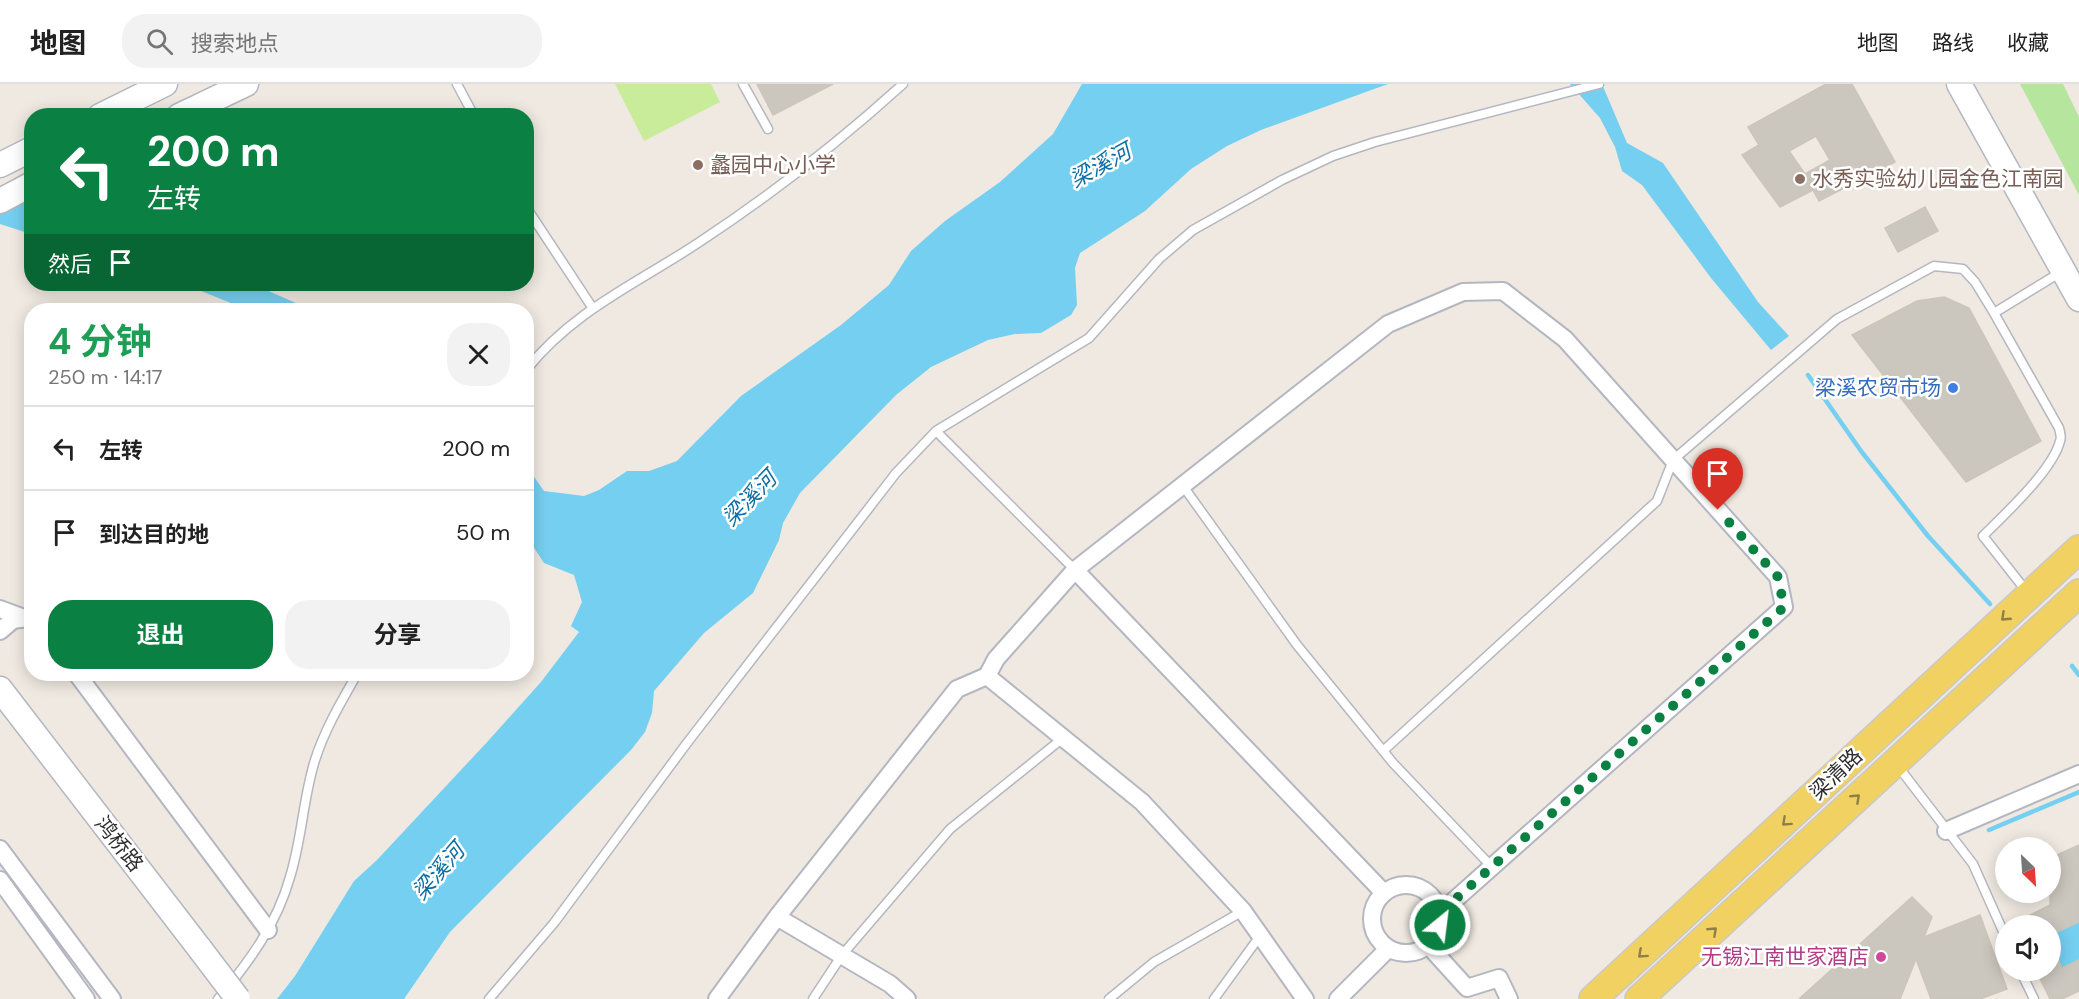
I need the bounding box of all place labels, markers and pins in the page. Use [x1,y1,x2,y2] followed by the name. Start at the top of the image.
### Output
[710,151,836,179] place label: 蠡园中心小学
[691,158,705,172] marker: 蠡园中心小学
[1812,165,2064,193] place label: 水秀实验幼儿园金色江南园
[1793,172,1807,186] marker: 水秀实验幼儿园金色江南园
[1815,374,1941,402] place label: 梁溪农贸市场
[1946,381,1960,395] marker: 梁溪农贸市场
[1692,448,1743,510] pin
[1701,943,1869,971] place label: 无锡江南世家酒店
[1874,950,1888,964] marker: 无锡江南世家酒店

